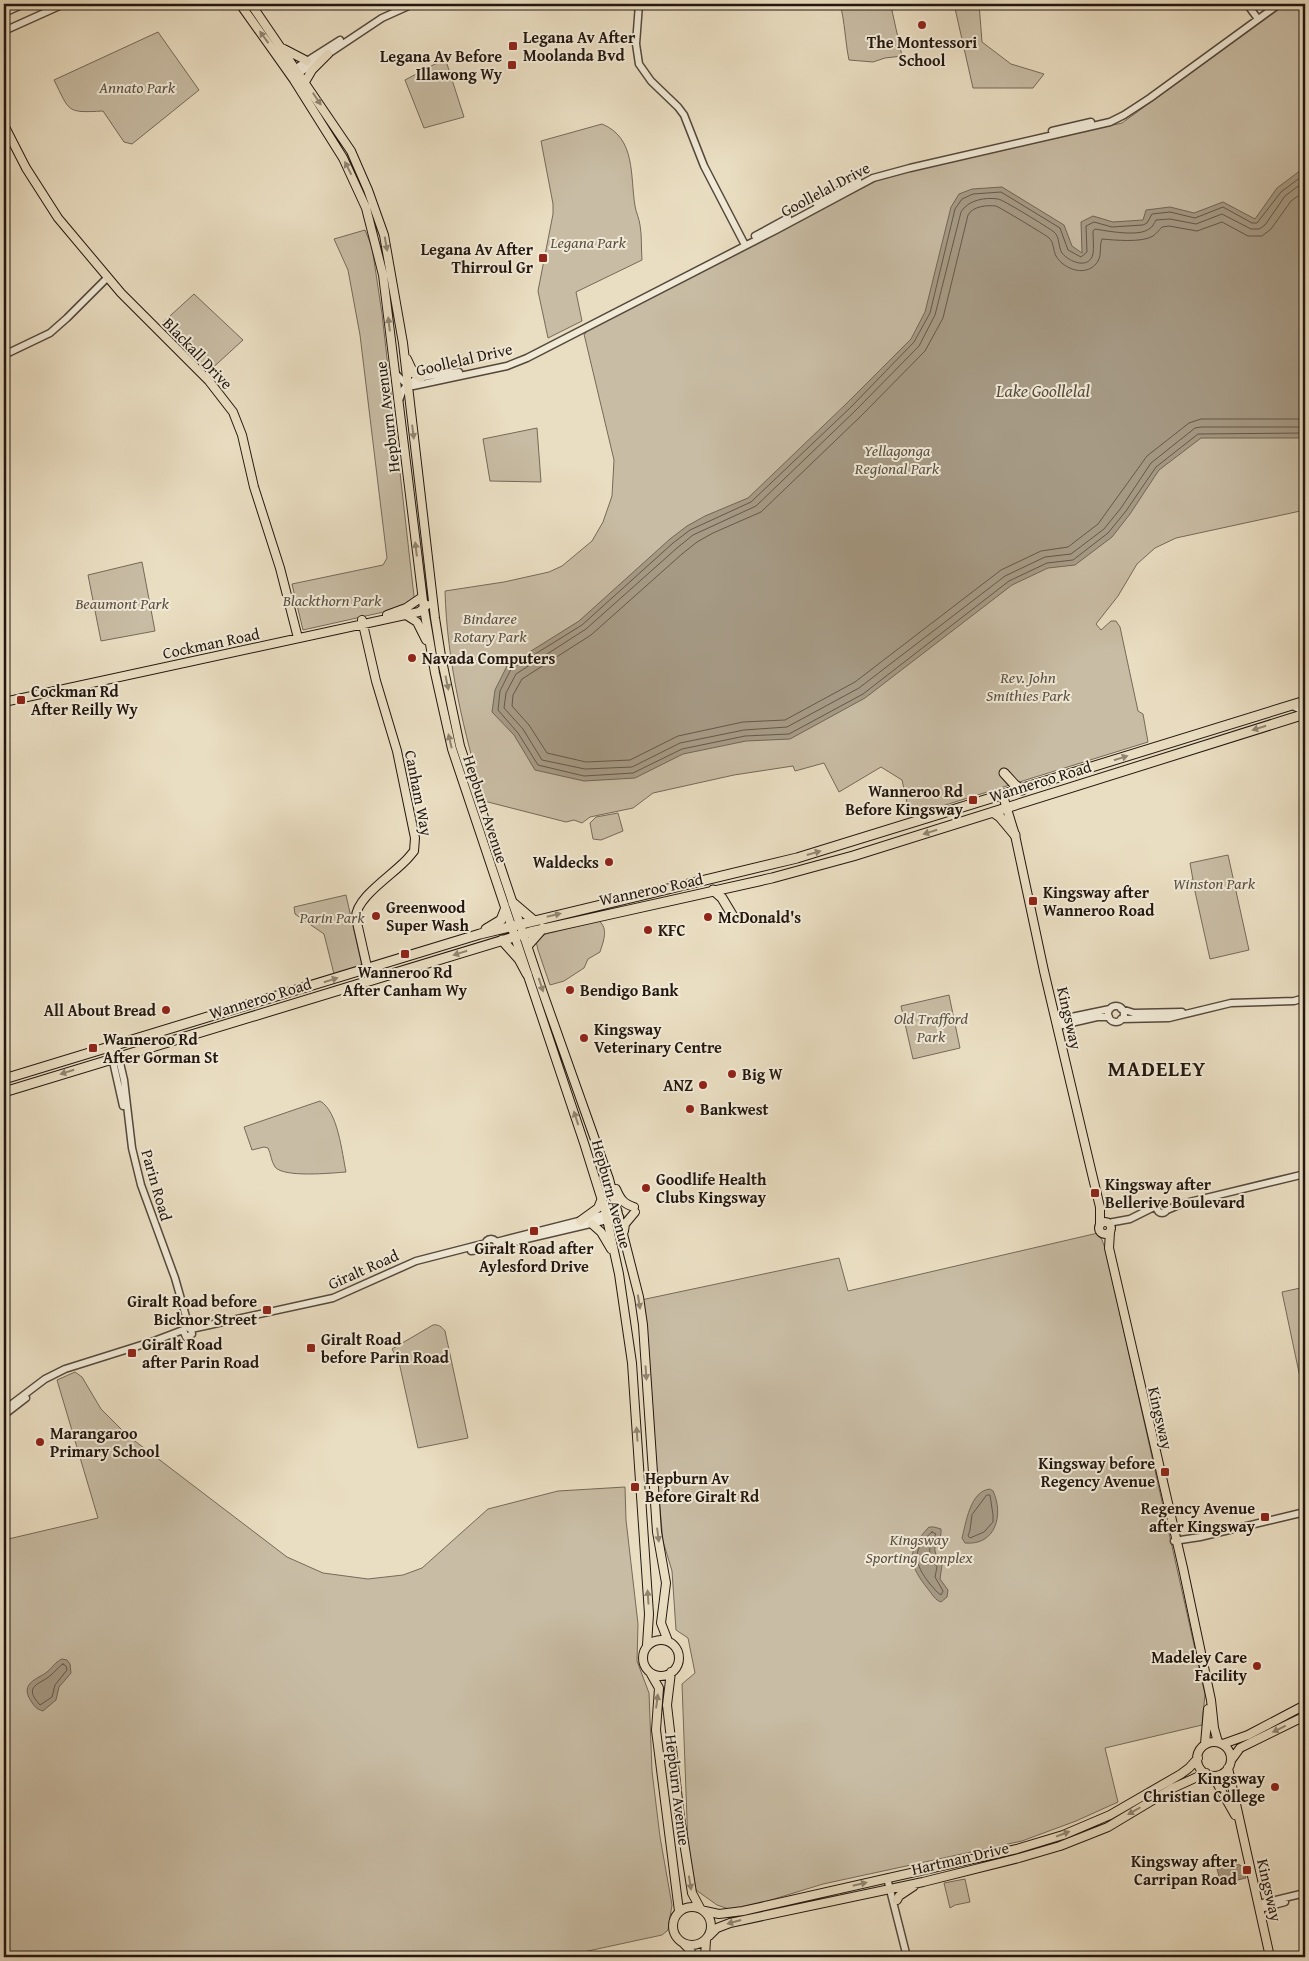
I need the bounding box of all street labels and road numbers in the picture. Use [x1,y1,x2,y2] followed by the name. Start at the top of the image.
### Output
[776,155,874,223] street label: Goollelal Drive
[157,312,239,394] street label: Blackall Drive
[413,336,515,382] street label: Goollelal Drive
[368,360,406,474] street label: Hepburn Avenue
[160,621,262,665] street label: Cockman Road
[399,748,439,838] street label: Canham Way
[457,752,515,866] street label: Hepburn Avenue
[986,754,1094,808] street label: Wanneroo Road
[597,866,706,912] street label: Wanneroo Road
[206,971,314,1025] street label: Wanneroo Road
[1051,984,1089,1052] street label: Kingsway
[586,1137,638,1251] street label: Hepburn Avenue
[135,1146,179,1224] street label: Parin Road
[324,1243,403,1295] street label: Giralt Road
[1142,1384,1180,1452] street label: Kingsway
[659,1733,697,1847] street label: Hepburn Avenue
[909,1835,1011,1881] street label: Hartman Drive
[1251,1856,1289,1924] street label: Kingsway

